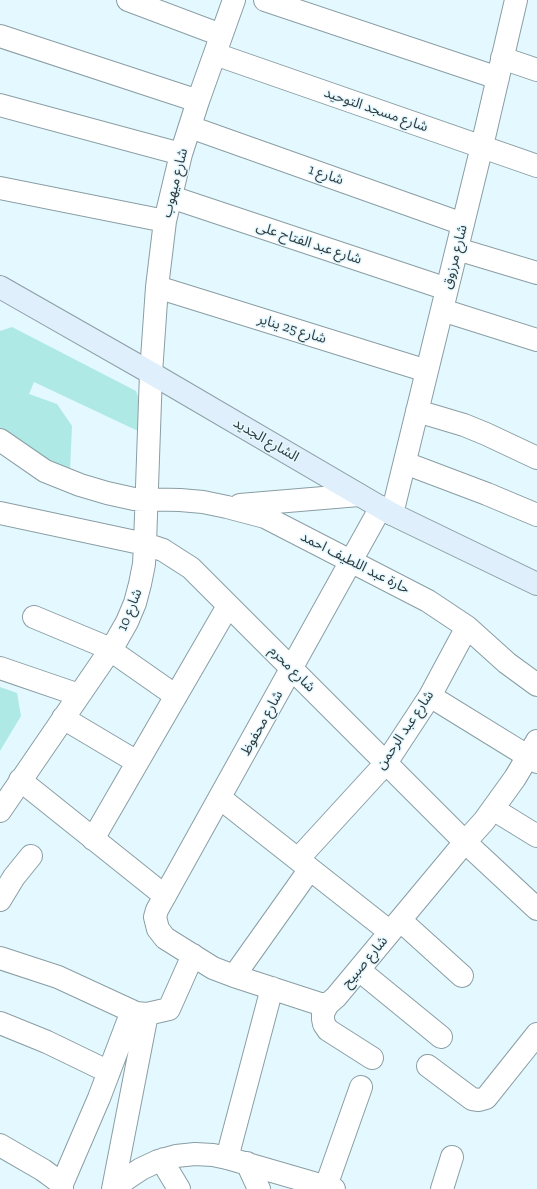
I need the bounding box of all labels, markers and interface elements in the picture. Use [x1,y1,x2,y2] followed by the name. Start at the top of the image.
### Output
[322,84,430,136] street label: شارع مسجد التوحيد
[158,147,192,219] street label: شارع ميهوب
[306,161,346,189] street label: شارع 1
[254,218,364,268] street label: شارع عبد الفتاح على
[439,223,471,291] street label: شارع مرزوق
[256,311,328,347] street label: شارع 25 يناير
[230,414,302,466] street label: الشارع الجديد
[298,528,412,598] street label: حارة عبد اللطيف احمد
[114,586,146,634] street label: شارع 10
[265,642,319,696] street label: شارع محرم
[372,687,438,773] street label: شارع عبد الرحمن
[237,688,287,758] street label: شارع محفوظ
[339,933,391,991] street label: شارع صبيح

